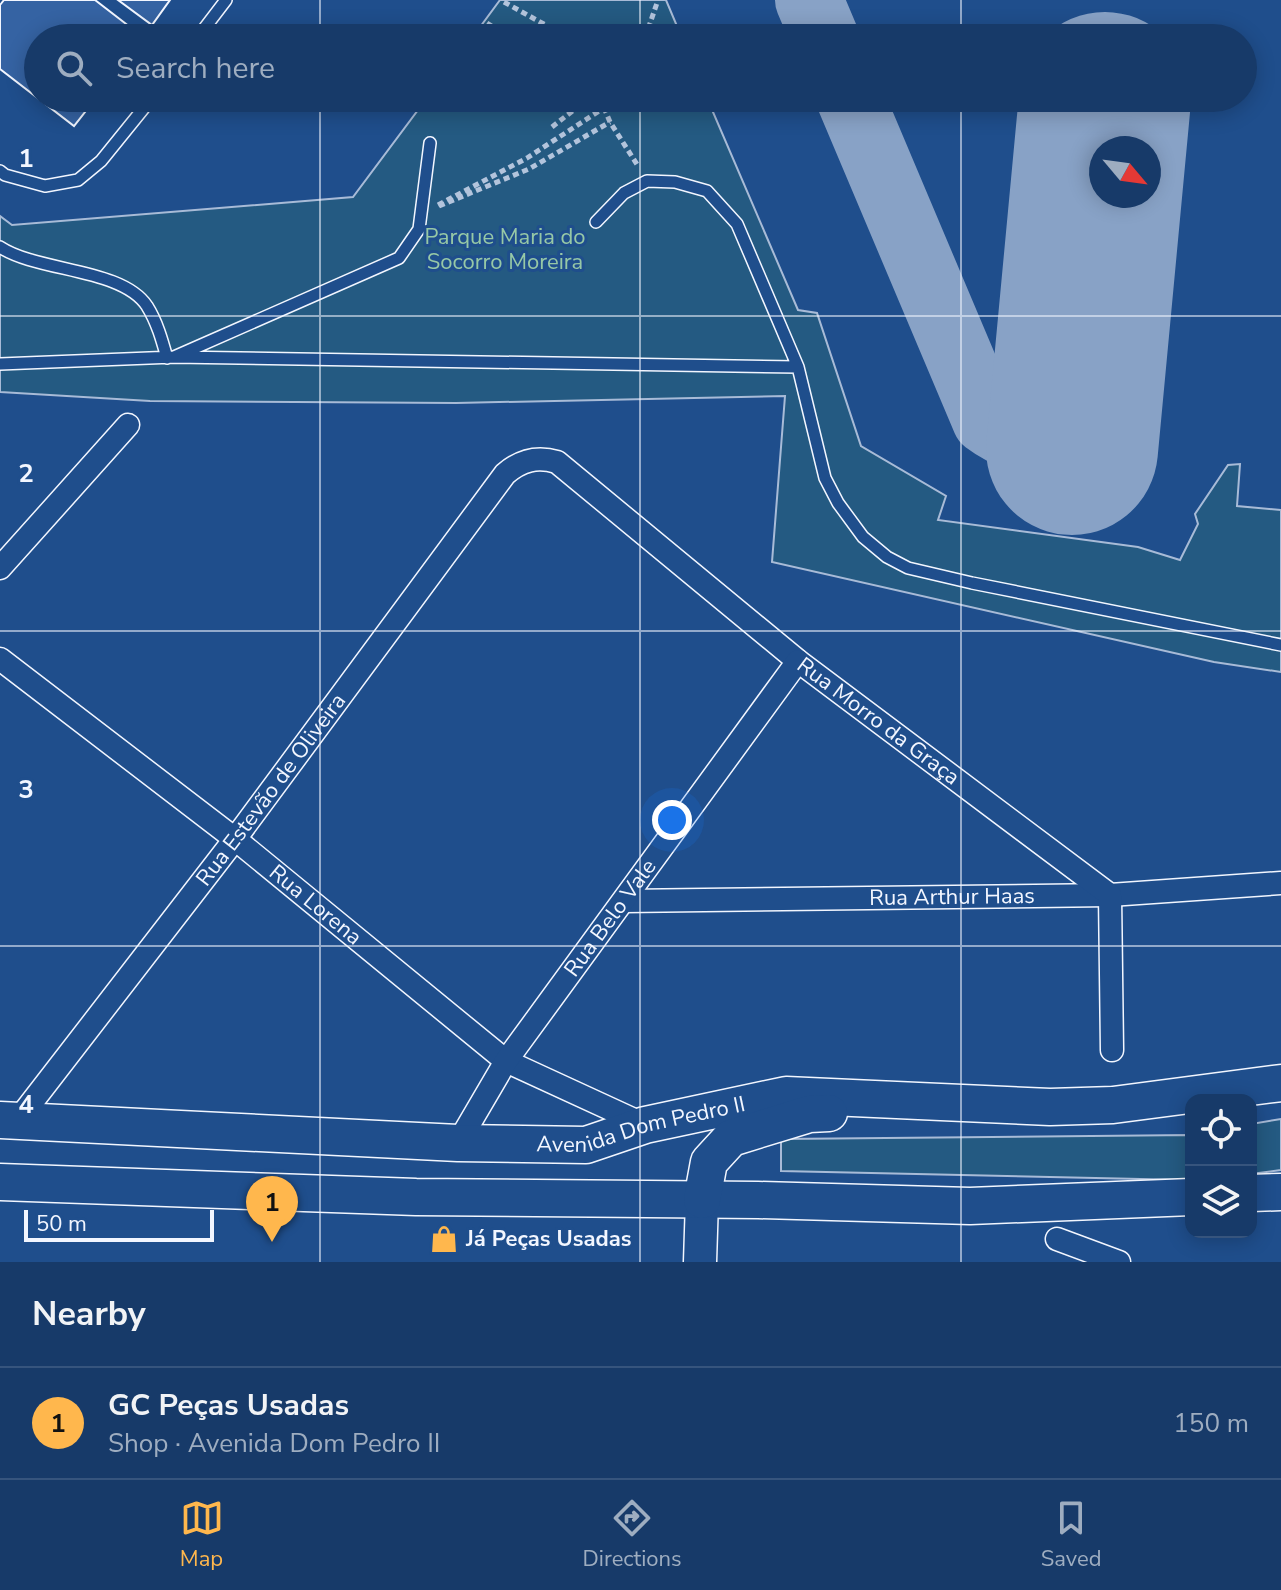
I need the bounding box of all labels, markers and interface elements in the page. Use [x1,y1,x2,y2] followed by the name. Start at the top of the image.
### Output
[24,24,1257,112] search box
[52,46,96,90] icon: search
[116,48,275,89] text: Search here
[1089,136,1161,208] north arrow
[18,141,34,176] text: 1
[424,222,586,277] park label: Parque Maria do Socorro Moreira
[18,456,34,491] text: 2
[791,650,966,792] street label: Rua Morro da Graça
[189,687,353,892] street label: Rua Estevão de Oliveira
[18,772,34,807] text: 3
[652,800,692,840] your location
[557,853,663,983] street label: Rua Belo Vale
[263,858,368,952] street label: Rua Lorena
[869,881,1035,913] street label: Rua Arthur Haas
[18,1087,34,1122] text: 4
[536,1089,748,1160] street label: Avenida Dom Pedro II
[1185,1094,1257,1238] map controls
[1185,1094,1257,1166] button: locate
[1185,1166,1257,1238] button: layers
[246,1176,298,1242] pin: 1
[24,1206,214,1242] scale bar
[36,1209,87,1239] text: 50 m
[429,1224,459,1254] shop icon: Já Peças Usadas
[465,1224,632,1254] place label: Já Peças Usadas
[32,1291,146,1337] text: Nearby
[108,1385,349,1426] text: GC Peças Usadas
[50,1406,66,1441] text: 1
[1173,1406,1249,1441] text: 150 m
[108,1426,441,1461] text: Shop · Avenida Dom Pedro II
[180,1496,224,1574] tab: Map
[583,1496,682,1574] tab: Directions
[1041,1496,1101,1574] tab: Saved

